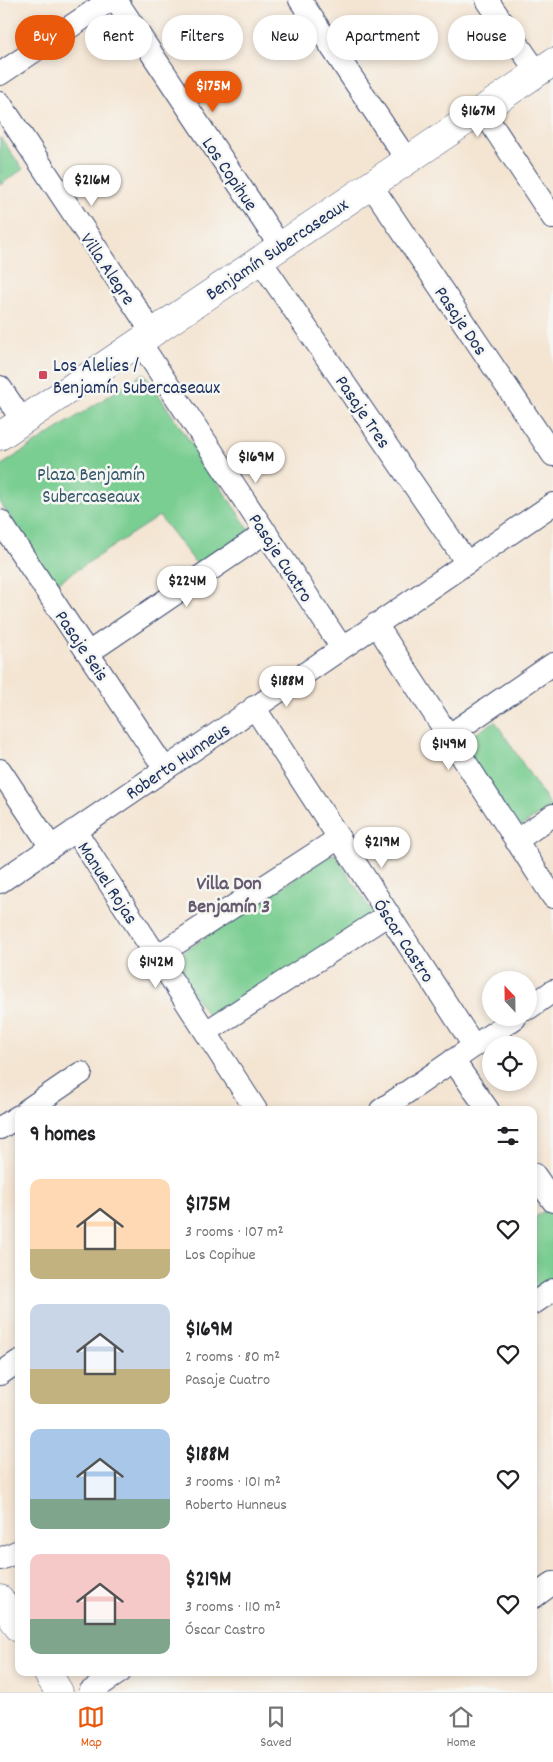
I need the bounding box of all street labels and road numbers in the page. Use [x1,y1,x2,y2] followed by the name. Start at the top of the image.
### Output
[193,133,263,217] street label: Los Copihue
[201,193,355,309] street label: Benjamín Subercaseaux
[72,228,140,311] street label: Villa Alegre
[426,282,492,362] street label: Pasaje Dos
[327,371,396,455] street label: Pasaje Tres
[240,509,318,609] street label: Pasaje Cuatro
[46,606,114,688] street label: Pasaje Seis
[121,718,237,808] street label: Roberto Hunneus
[69,837,143,931] street label: Manuel Rojas
[365,895,439,989] street label: Óscar Castro

